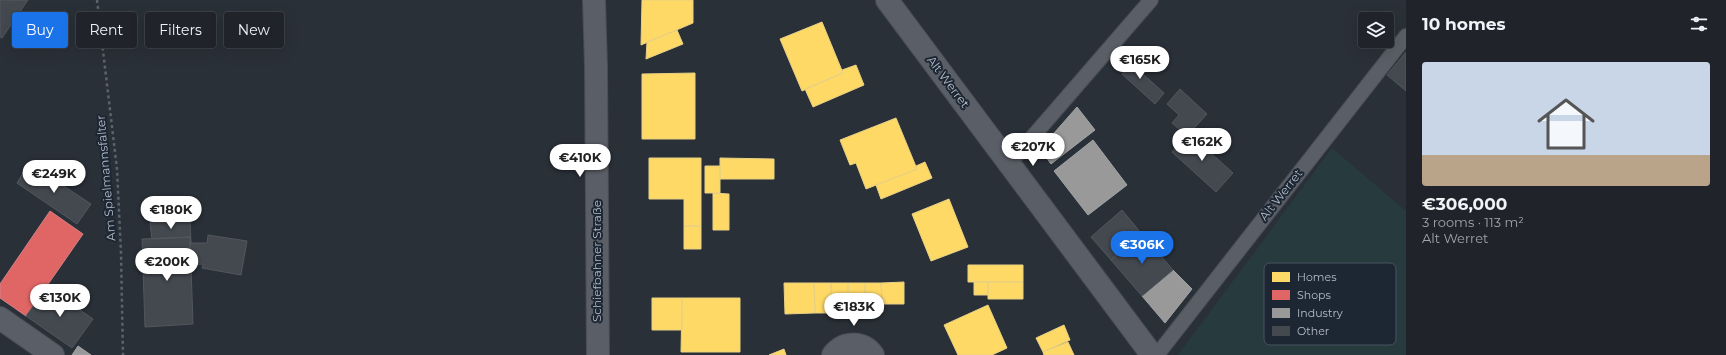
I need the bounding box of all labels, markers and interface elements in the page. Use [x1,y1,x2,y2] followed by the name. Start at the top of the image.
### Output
[12,12,68,48] chip: Buy
[76,12,137,48] chip: Rent
[145,12,216,48] chip: Filters
[224,12,284,48] chip: New
[1358,12,1394,48] map controls
[1358,12,1394,48] button: layers
[1688,13,1710,35] icon: filters
[1422,14,1506,34] text: 10 homes
[1112,46,1168,80] pin: €165K
[1119,51,1161,67] text: €165K
[924,53,973,111] street label: Alt Werret
[1530,88,1602,160] icon: home
[93,114,118,242] street label: Am Spielmannsfalter
[1174,128,1230,162] pin: €162K
[1005,133,1061,167] pin: €207K
[1181,133,1223,149] text: €162K
[1011,138,1055,154] text: €207K
[552,144,608,178] pin: €410K
[559,149,601,165] text: €410K
[26,160,82,194] pin: €249K
[32,165,76,181] text: €249K
[1256,166,1305,223] street label: Alt Werret
[1422,194,1507,214] text: €306,000
[143,196,199,230] pin: €180K
[589,200,604,322] street label: Schiefbahner Straße
[150,201,192,217] text: €180K
[1422,214,1524,230] text: 3 rooms · 113 m²
[1422,230,1488,246] text: Alt Werret
[1114,231,1170,265] pin: €306K
[1120,236,1164,252] text: €306K
[139,248,195,282] pin: €200K
[144,253,190,269] text: €200K
[1264,263,1396,345] legend
[1297,270,1337,284] text: Homes
[32,284,88,318] pin: €130K
[1297,288,1332,302] text: Shops
[39,289,81,305] text: €130K
[826,293,882,327] pin: €183K
[833,298,875,314] text: €183K
[1297,306,1343,320] text: Industry
[1297,324,1329,338] text: Other

